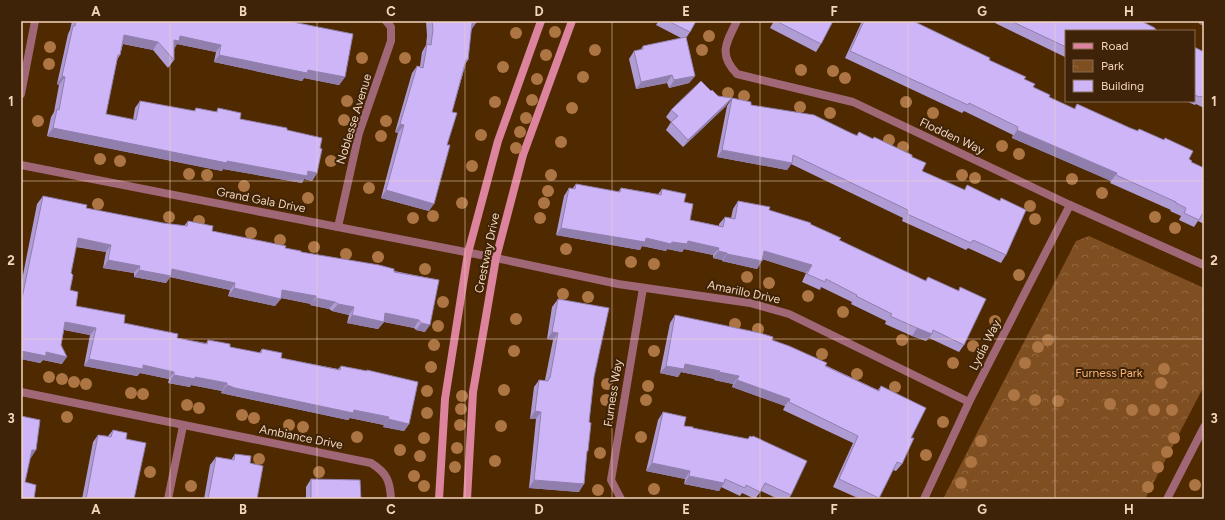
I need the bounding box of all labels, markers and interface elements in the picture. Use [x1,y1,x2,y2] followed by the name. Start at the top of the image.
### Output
[91,4,101,19] text: A
[239,4,247,19] text: B
[386,4,396,19] text: C
[534,4,544,19] text: D
[682,4,690,19] text: E
[830,4,838,19] text: F
[977,4,987,19] text: G
[1124,4,1134,19] text: H
[1065,30,1195,102] legend
[1101,39,1129,53] text: Road
[1101,59,1124,73] text: Park
[334,72,375,166] street label: Noblesse Avenue
[1101,79,1144,93] text: Building
[8,94,14,109] text: 1
[1211,94,1217,109] text: 1
[917,115,987,157] street label: Flodden Way
[215,184,307,216] street label: Grand Gala Drive
[472,211,502,294] street label: Crestway Drive
[7,253,15,268] text: 2
[1210,253,1218,268] text: 2
[706,277,782,307] street label: Amarillo Drive
[966,317,1004,373] street label: Lydia Way
[601,358,625,428] street label: Furness Way
[1075,366,1143,380] park label: Furness Park
[7,411,15,426] text: 3
[1210,411,1218,426] text: 3
[258,422,344,452] street label: Ambiance Drive
[91,502,101,517] text: A
[239,502,247,517] text: B
[386,502,396,517] text: C
[534,502,544,517] text: D
[682,502,690,517] text: E
[830,502,838,517] text: F
[977,502,987,517] text: G
[1124,502,1134,517] text: H

